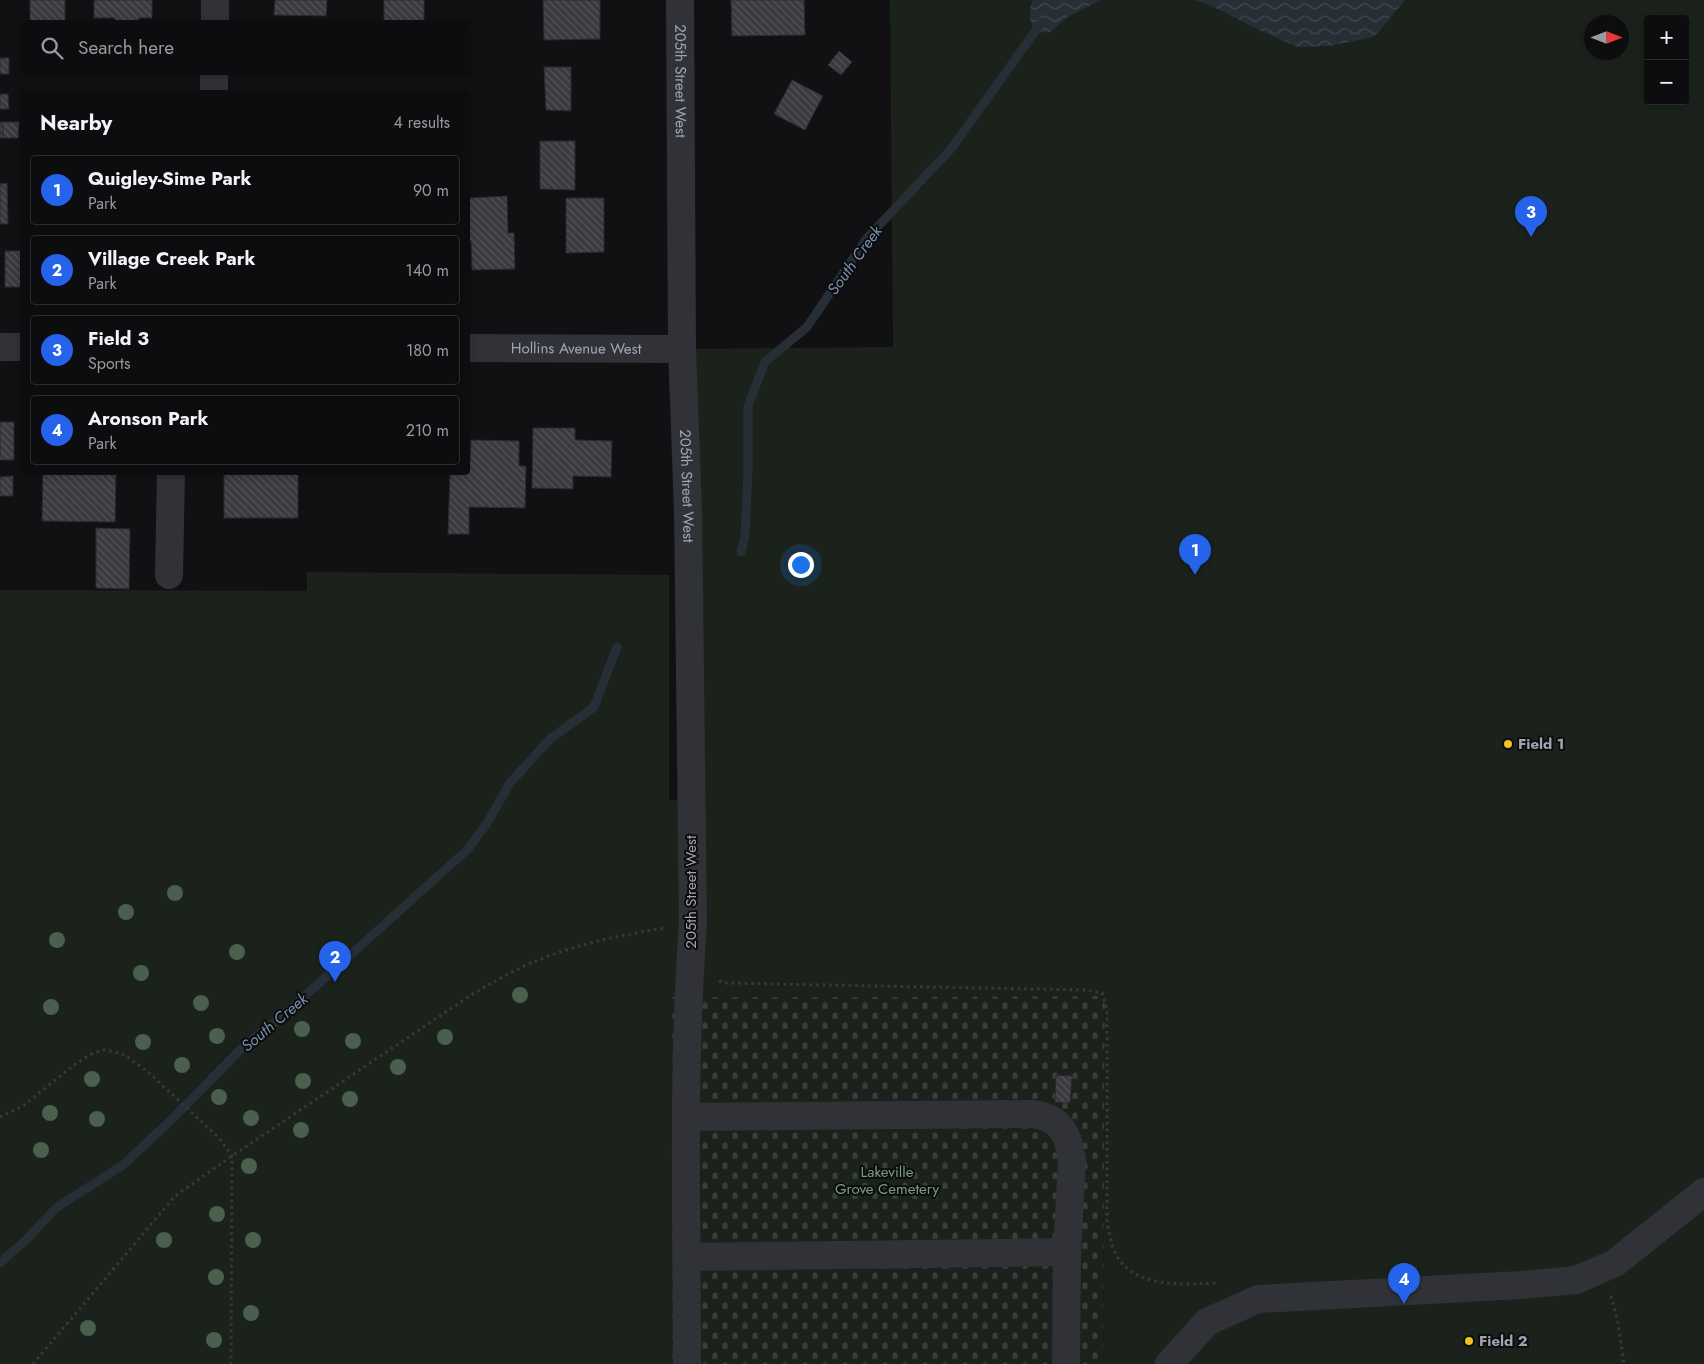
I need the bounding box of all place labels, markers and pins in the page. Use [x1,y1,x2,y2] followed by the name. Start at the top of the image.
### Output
[1515,196,1547,237] pin: 3
[1179,534,1211,575] pin: 1
[1518,733,1564,755] place label: Field 1
[1502,738,1514,750] marker: Field 1
[319,941,351,982] pin: 2
[1388,1263,1420,1304] pin: 4
[1479,1330,1528,1352] place label: Field 2
[1463,1335,1475,1347] marker: Field 2

